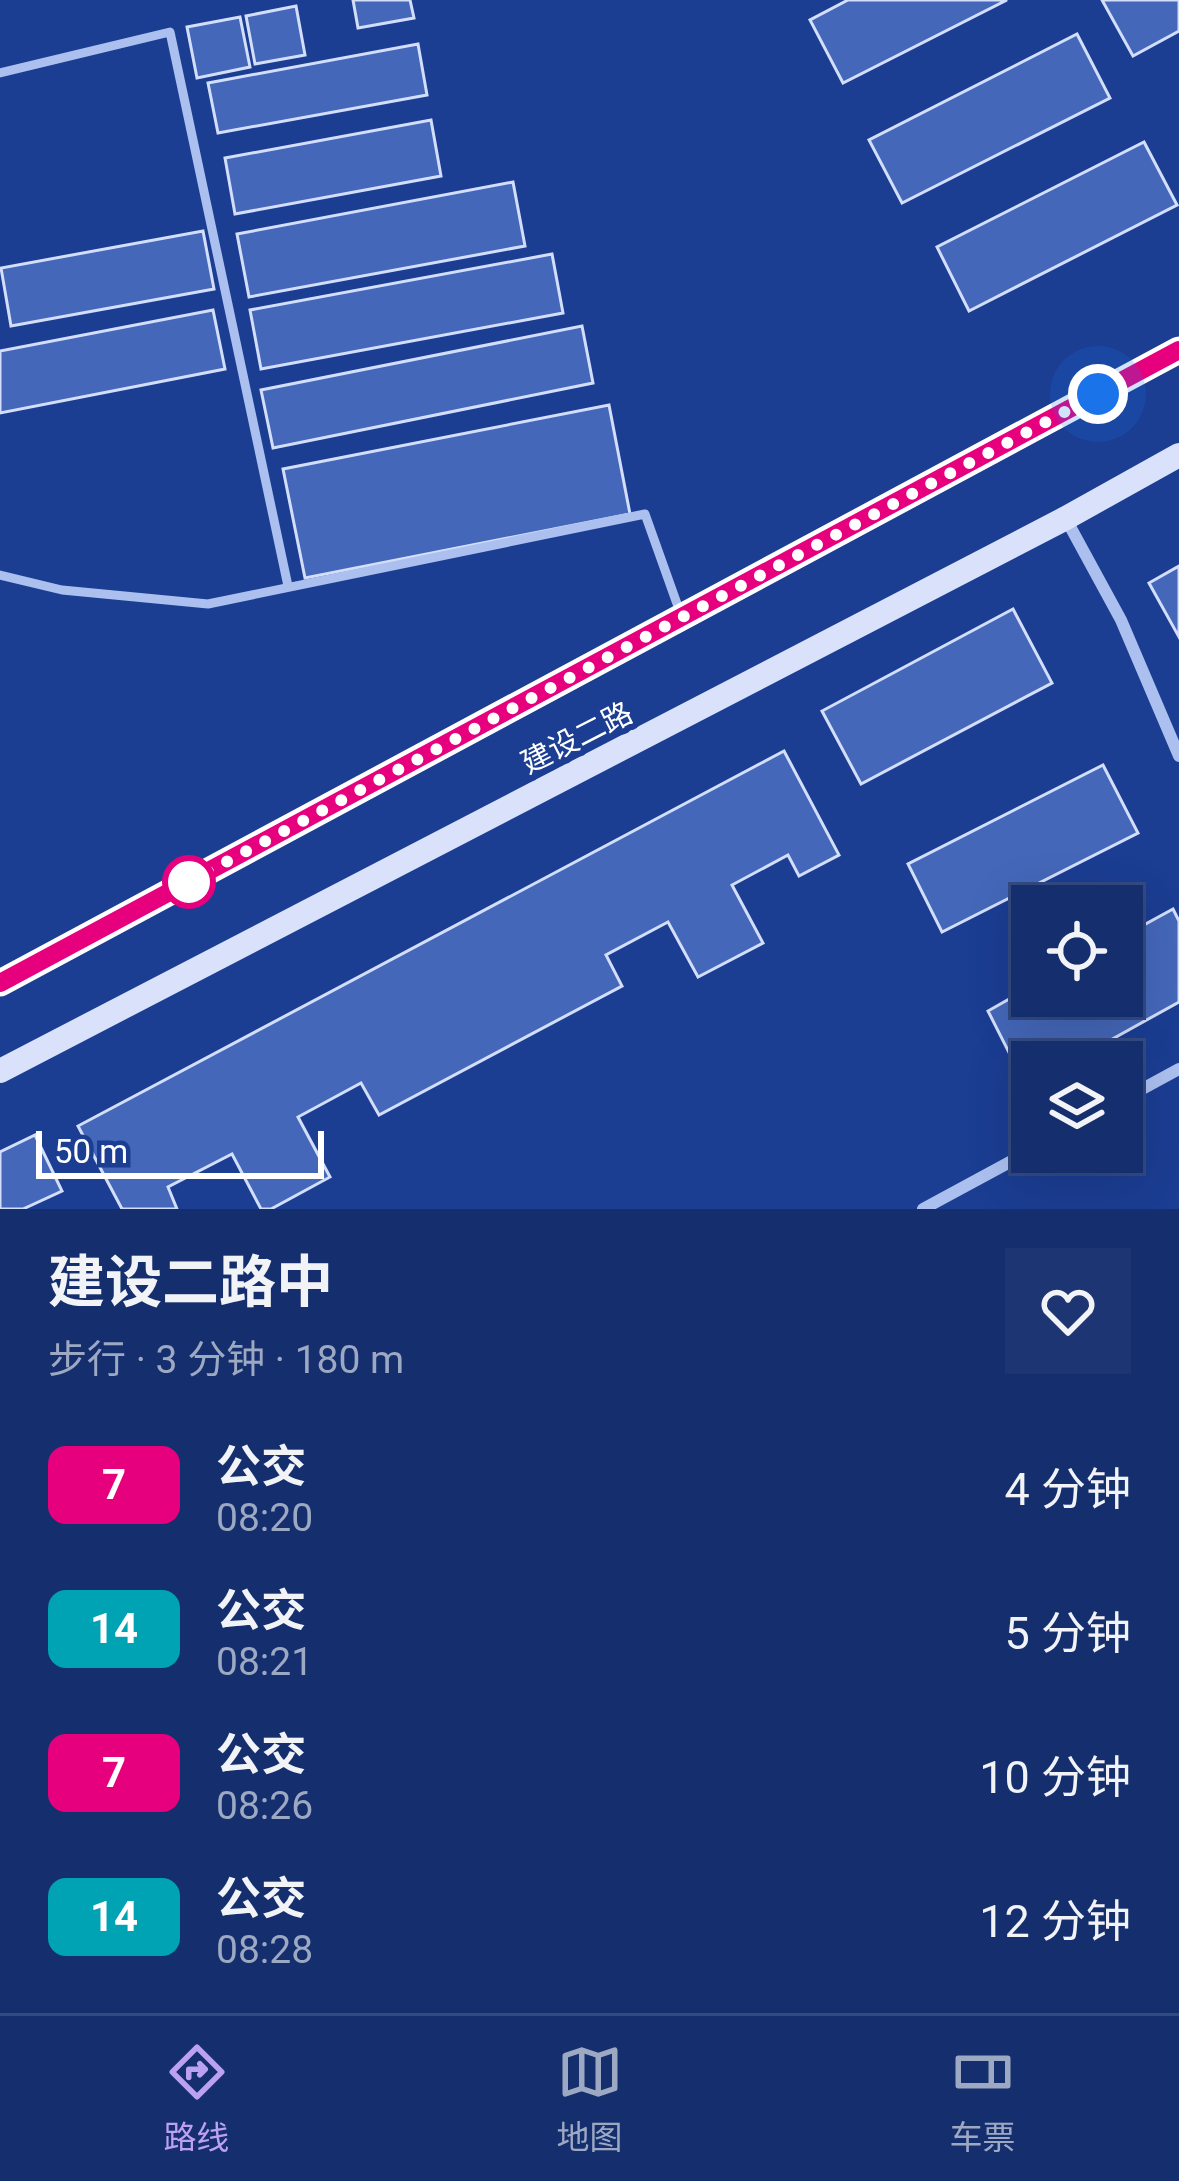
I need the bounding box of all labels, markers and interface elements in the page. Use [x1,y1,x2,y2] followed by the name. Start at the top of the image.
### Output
[1068,364,1128,424] your location
[515,695,638,780] street label: 建设二路
[164,857,214,907] unlabelled marker
[1011,885,1143,1173] map controls
[1011,885,1143,1017] button: locate
[1011,1041,1143,1173] button: layers
[36,1125,324,1178] scale bar
[54,1132,128,1171] text: 50 m
[1005,1248,1131,1374] button: heart
[48,1249,333,1316] text: 建设二路中
[48,1337,404,1383] text: 步行 · 3 分钟 · 180 m
[216,1440,306,1493] text: 公交
[102,1460,126,1509] text: 7
[1005,1463,1131,1516] text: 4 分钟
[216,1495,313,1541] text: 08:20
[216,1584,306,1637] text: 公交
[90,1604,138,1653] text: 14
[1005,1607,1131,1660] text: 5 分钟
[216,1639,313,1685] text: 08:21
[216,1728,306,1781] text: 公交
[102,1748,126,1797] text: 7
[979,1751,1131,1804] text: 10 分钟
[216,1783,313,1829] text: 08:26
[216,1872,306,1925] text: 公交
[90,1892,138,1941] text: 14
[979,1895,1131,1948] text: 12 分钟
[216,1927,313,1973] text: 08:28
[164,2039,230,2159] tab: 路线
[557,2039,623,2159] tab: 地图
[950,2039,1016,2159] tab: 车票

